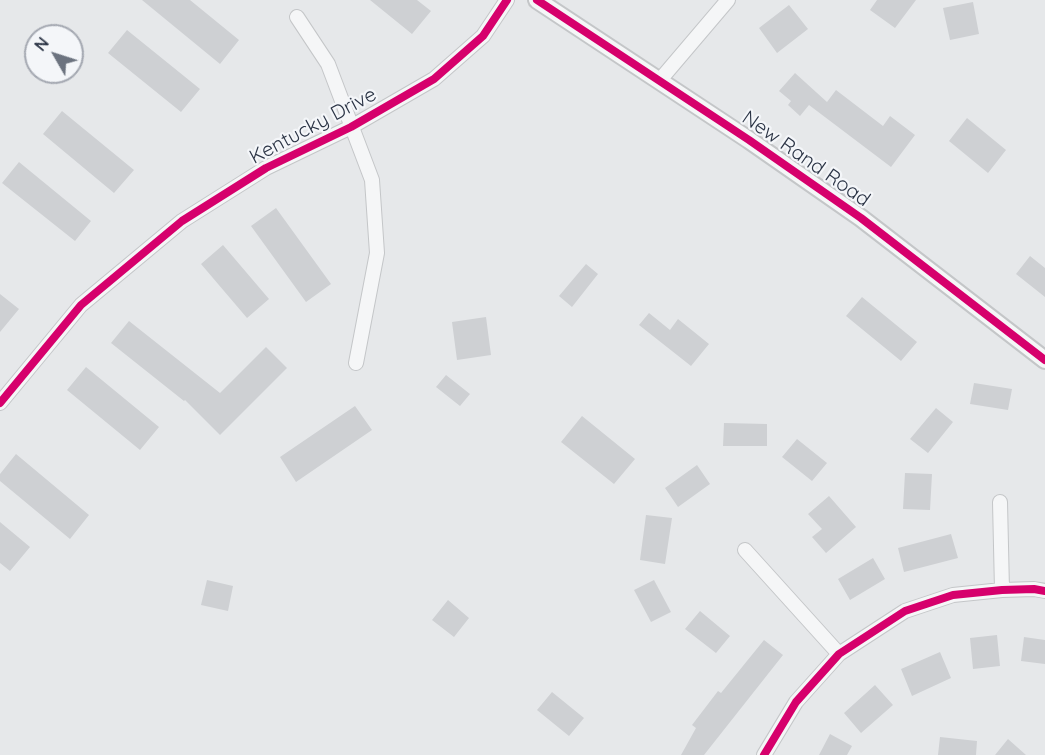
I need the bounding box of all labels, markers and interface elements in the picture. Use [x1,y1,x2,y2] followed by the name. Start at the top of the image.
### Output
[24,24,84,84] north arrow
[30,33,53,55] text: N
[246,83,380,169] street label: Kentucky Drive
[737,106,875,212] street label: New Rand Road

